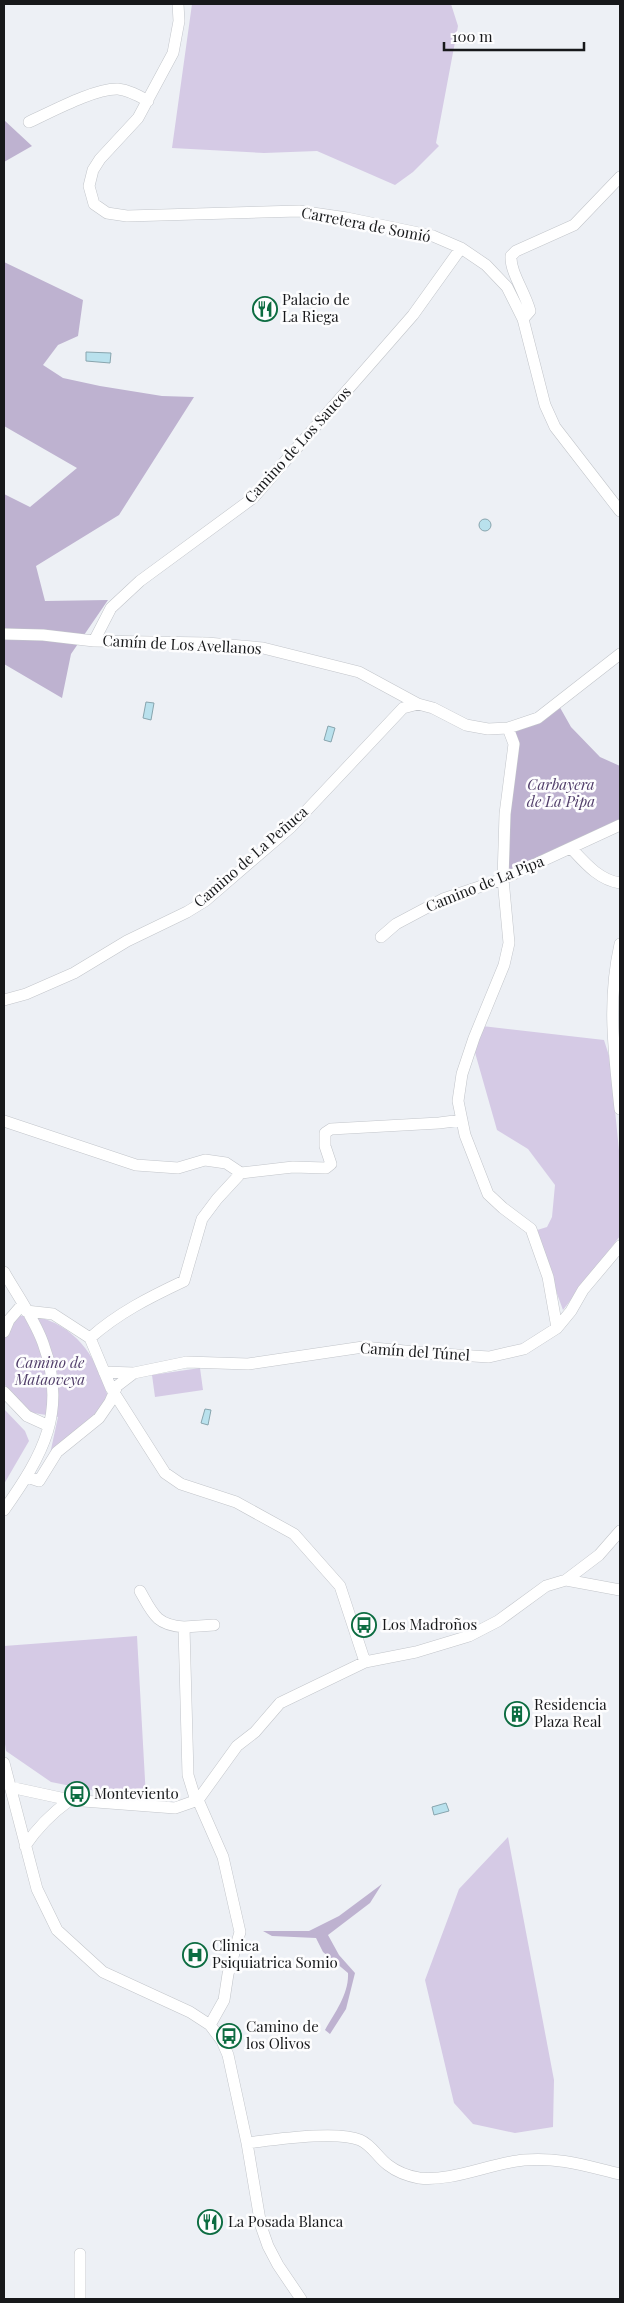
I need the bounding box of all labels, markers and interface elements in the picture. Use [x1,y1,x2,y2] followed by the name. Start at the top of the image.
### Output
[444,20,584,52] scale bar
[452,26,493,46] text: 100 m
[300,202,433,246] street label: Carretera de Somió
[282,289,350,326] place label: Palacio de La Riega
[252,296,278,322] restaurant icon: Palacio de La Riega
[239,382,355,507] street label: Camino de Los Saucos
[102,630,262,658] street label: Camín de Los Avellanos
[527,774,595,811] park label: Carbayera de La Pipa
[189,801,312,911] street label: Camino de La Peñuca
[423,850,547,916] street label: Camino de La Pipa
[360,1337,471,1365] street label: Camín del Túnel
[14,1352,85,1389] park label: Camino de Mataoveya
[351,1612,377,1638] bus stop icon: Los Madroños
[382,1614,477,1634] place label: Los Madroños
[534,1694,607,1731] place label: Residencia Plaza Real
[504,1701,530,1727] building icon: Residencia Plaza Real
[64,1781,90,1807] bus stop icon: Monteviento
[94,1783,179,1803] place label: Monteviento
[212,1935,338,1972] place label: Clinica Psiquiatrica Somio
[182,1942,208,1968] hospital icon: Clinica Psiquiatrica Somio
[246,2016,319,2053] place label: Camino de los Olivos
[216,2023,242,2049] bus stop icon: Camino de los Olivos
[197,2209,223,2235] restaurant icon: La Posada Blanca
[228,2211,344,2231] place label: La Posada Blanca

